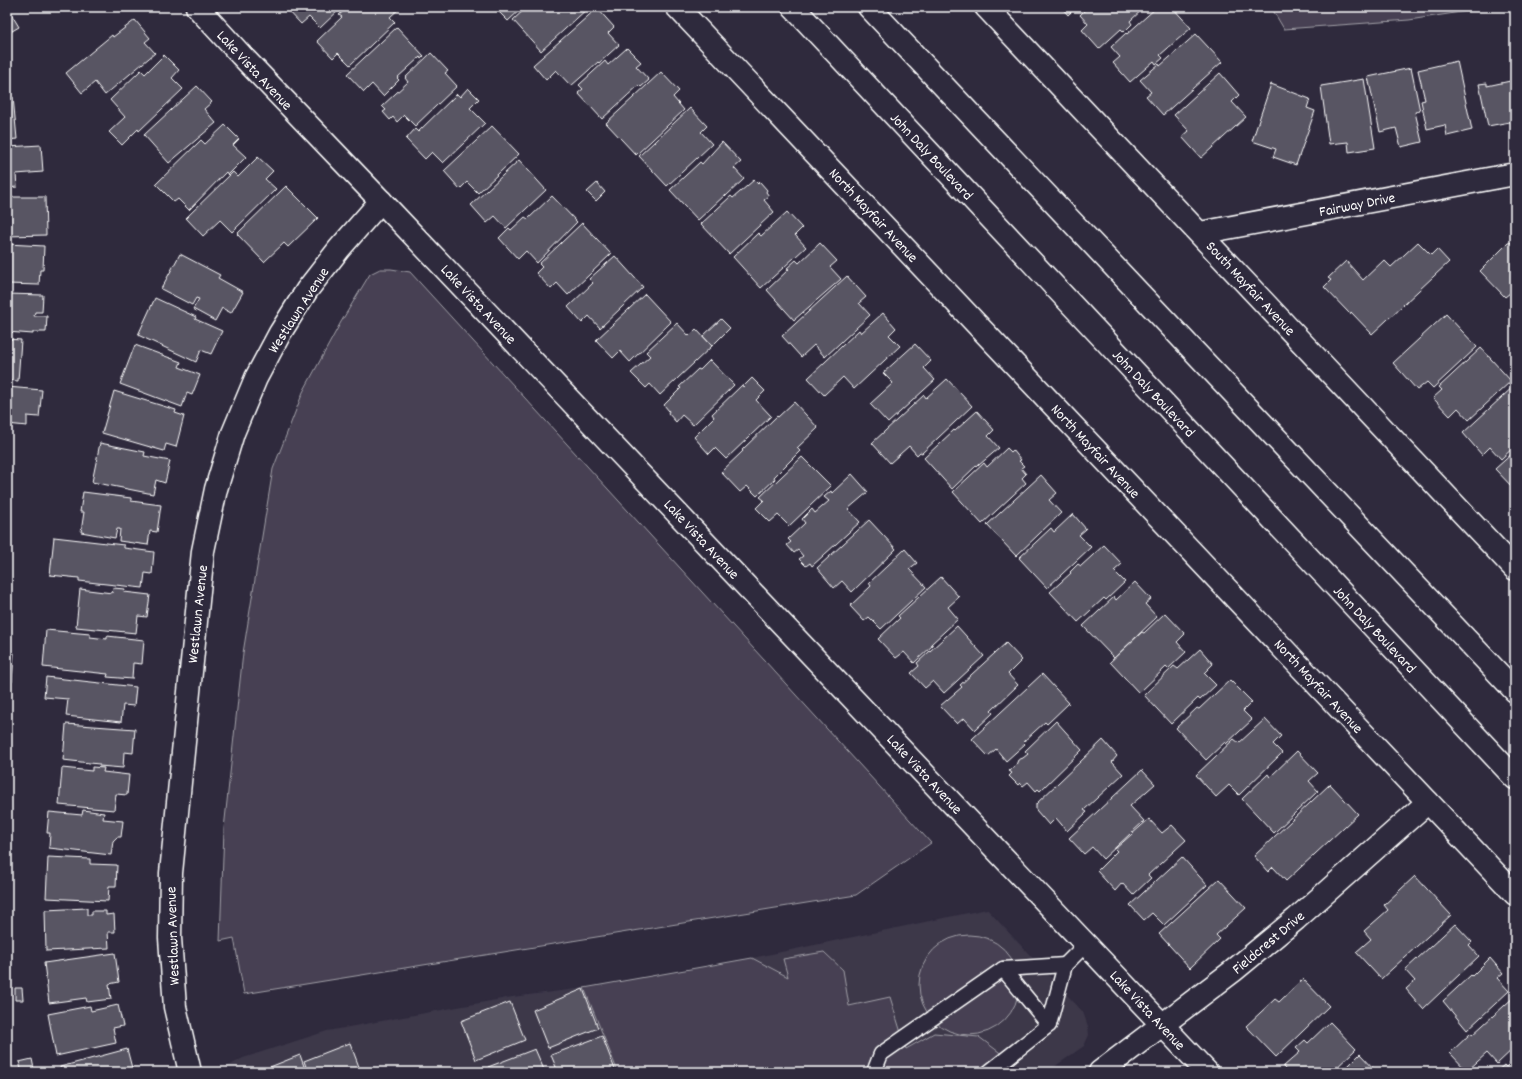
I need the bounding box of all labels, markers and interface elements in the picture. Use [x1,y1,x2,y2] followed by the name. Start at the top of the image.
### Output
[210,26,297,117] street label: Lake Vista Avenue
[884,108,977,206] street label: John Daly Boulevard
[823,164,923,269] street label: North Mayfair Avenue
[1317,188,1398,224] street label: Fairway Drive
[1200,237,1300,342] street label: South Mayfair Avenue
[434,260,521,351] street label: Lake Vista Avenue
[264,263,336,358] street label: Westlawn Avenue
[1106,345,1199,443] street label: John Daly Boulevard
[1045,400,1145,505] street label: North Mayfair Avenue
[657,495,744,586] street label: Lake Vista Avenue
[183,564,215,664] street label: Westlawn Avenue
[1327,581,1420,679] street label: John Daly Boulevard
[1268,635,1368,740] street label: North Mayfair Avenue
[880,730,967,821] street label: Lake Vista Avenue
[161,886,187,986] street label: Westlawn Avenue
[1228,906,1311,981] street label: Fieldcrest Drive
[1103,966,1190,1057] street label: Lake Vista Avenue

